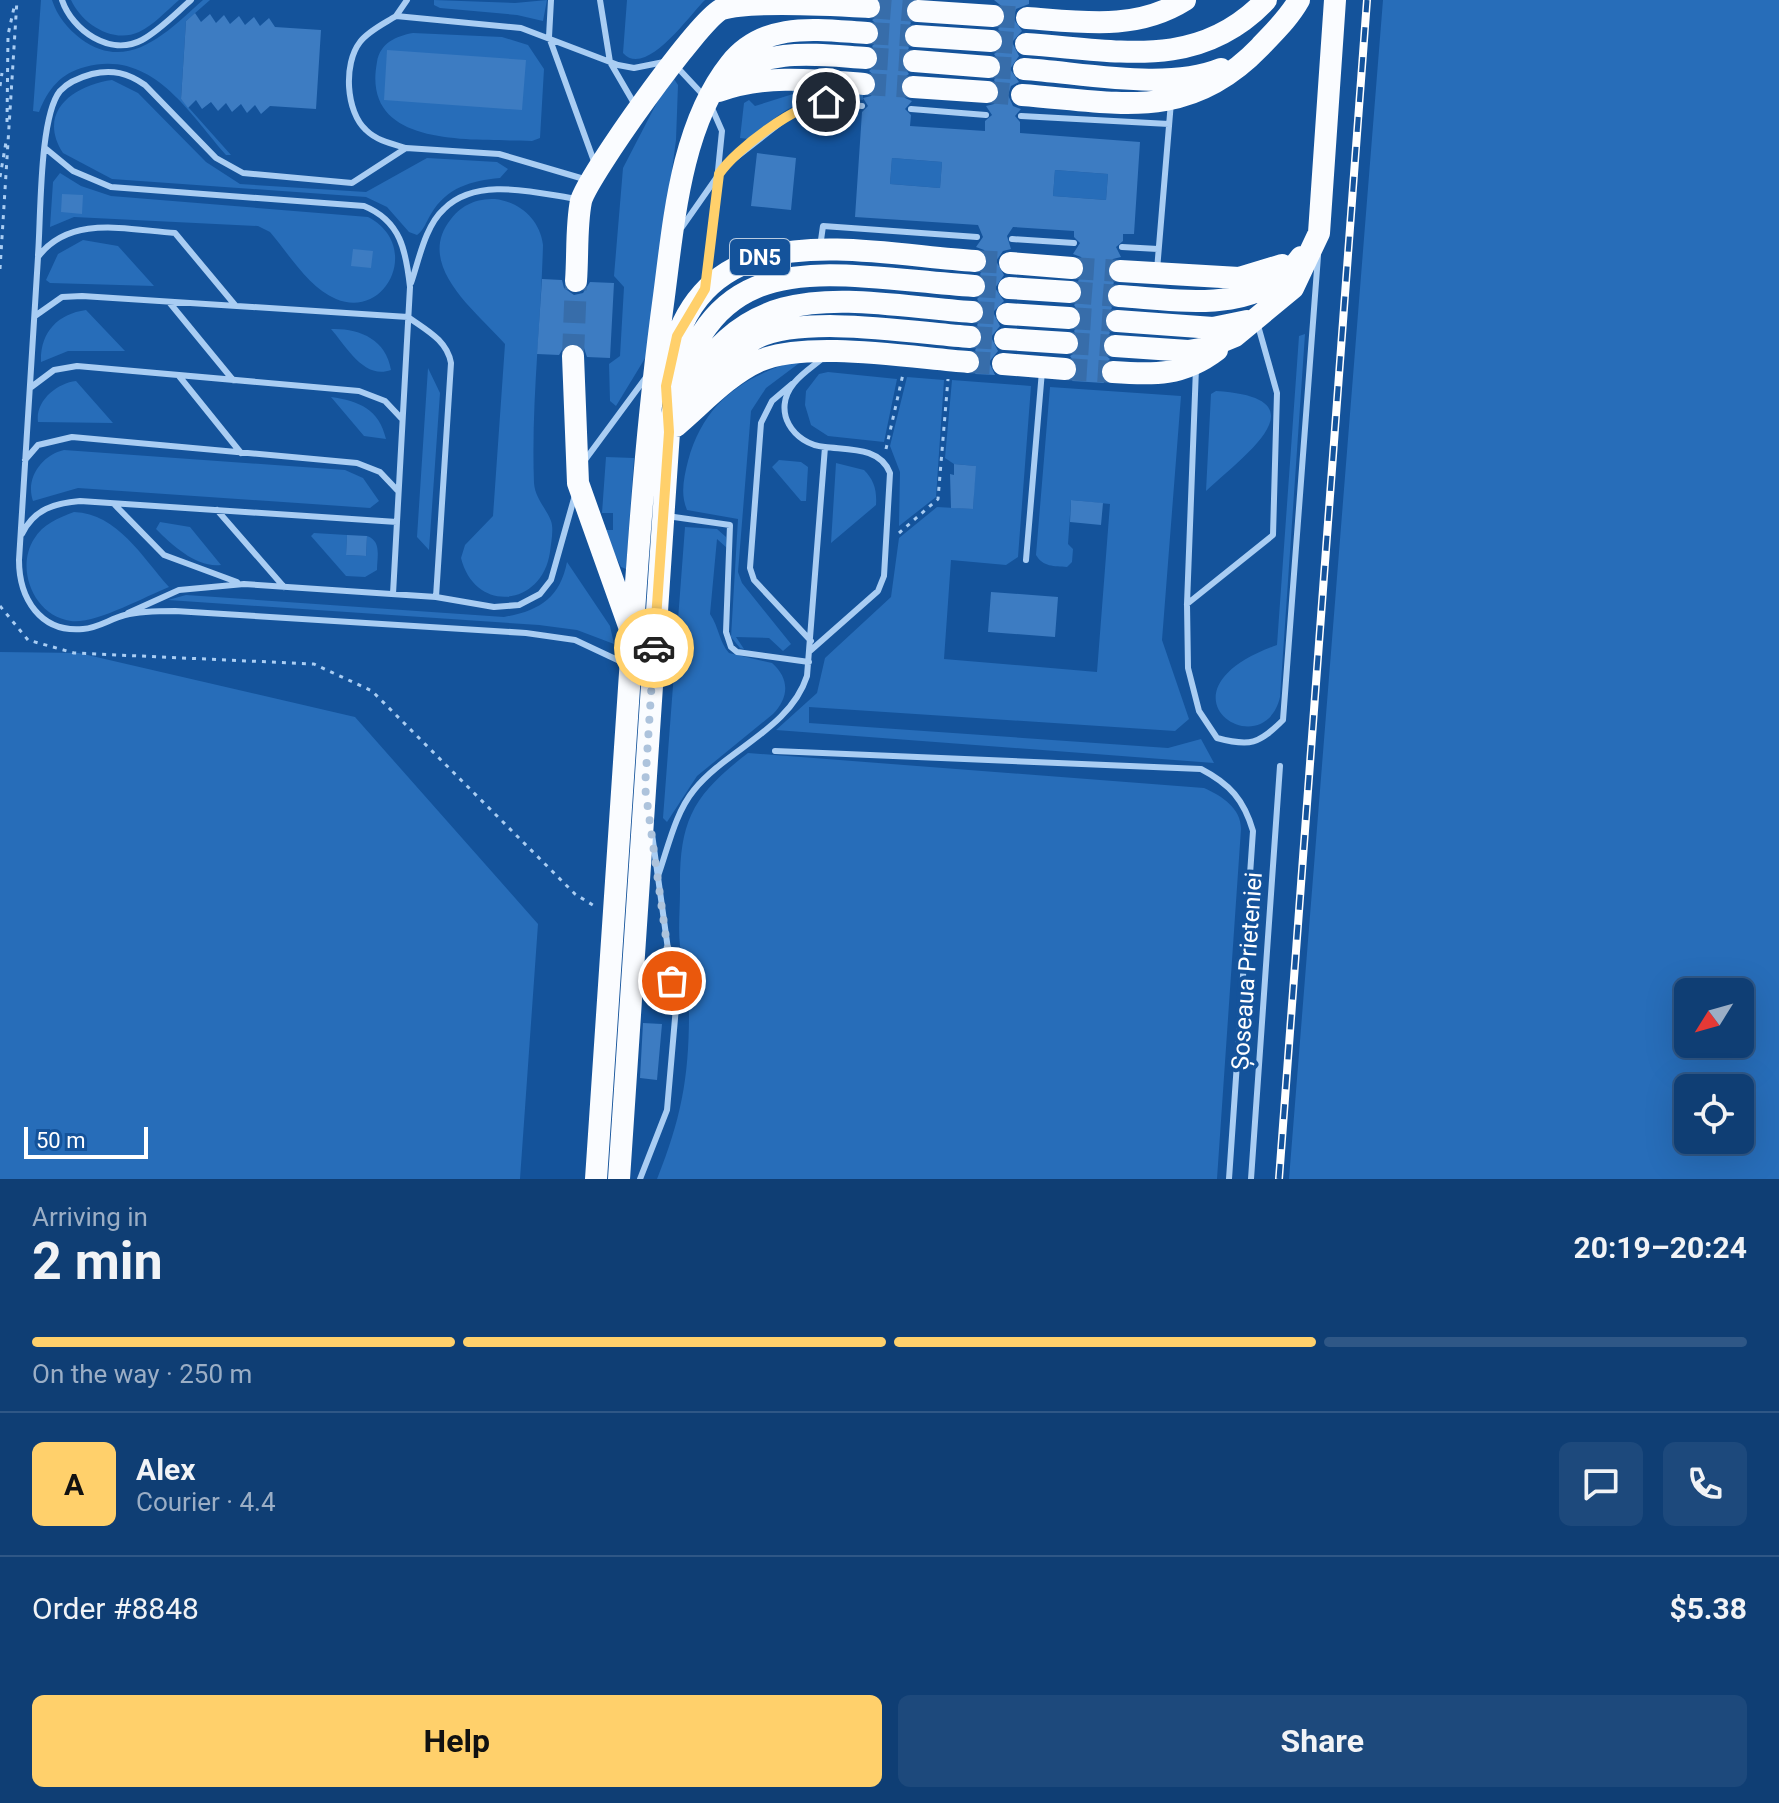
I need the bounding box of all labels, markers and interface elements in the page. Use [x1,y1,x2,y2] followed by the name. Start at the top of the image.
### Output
[792,68,860,136] pin
[804,80,848,124] icon: home
[730,239,790,275] road number: DN5
[614,608,694,688] courier
[632,626,676,670] icon: car
[1226,871,1268,1071] street label: Șoseaua Prieteniei
[638,947,706,1015] pin
[650,959,694,1003] icon: bag
[1674,978,1754,1058] north arrow
[1674,978,1754,1154] map controls
[1674,1074,1754,1154] button: locate
[24,1123,148,1159] scale bar
[36,1128,85,1153] text: 50 m
[32,1202,148,1232] text: Arriving in
[1573,1230,1747,1265] text: 20:19–20:24
[32,1231,163,1292] text: 2 min
[32,1359,252,1389] text: On the way · 250 m
[1559,1442,1643,1526] button: chat
[1663,1442,1747,1526] button: phone
[136,1452,196,1487] text: Alex
[64,1467,84,1502] text: A
[136,1487,276,1517] text: Courier · 4.4
[32,1591,199,1626] text: Order #8848
[1669,1591,1747,1626] text: $5.38
[32,1695,882,1787] button: Help
[898,1695,1747,1787] button: Share

